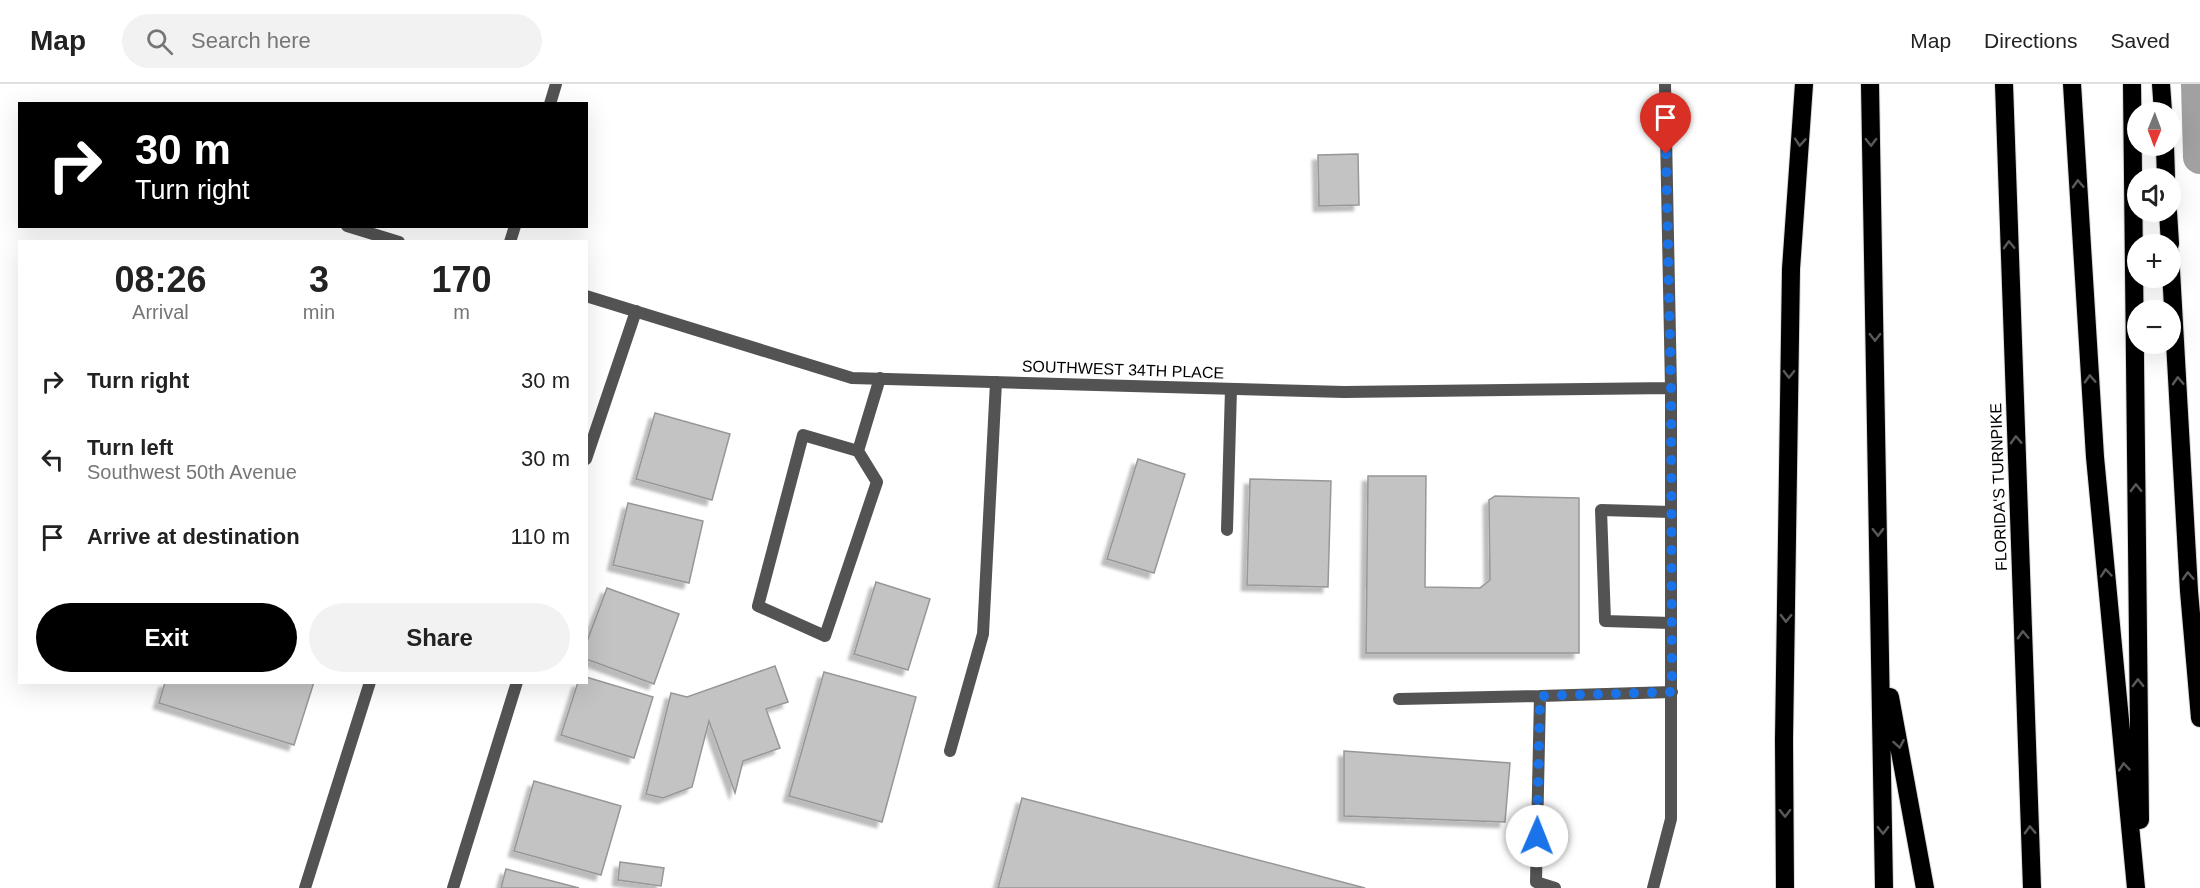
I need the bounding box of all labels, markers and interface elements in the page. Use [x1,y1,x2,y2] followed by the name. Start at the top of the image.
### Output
[122,14,542,68] search box
[30,25,86,56] text: Map
[143,25,176,58] icon: search
[191,28,311,53] text: Search here
[1910,29,1951,52] text: Map
[1984,29,2077,52] text: Directions
[2110,29,2170,52] text: Saved
[1640,92,1691,154] pin
[1649,101,1682,134] icon: arrive
[2127,102,2181,156] north arrow
[2127,102,2181,354] map controls
[36,126,114,204] icon: right
[135,126,231,173] text: 30 m
[1794,138,1807,147] one-way arrow
[1864,138,1877,147] one-way arrow
[2127,168,2181,222] button: sound
[135,175,250,205] text: Turn right
[2072,179,2085,188] one-way arrow
[2127,234,2181,288] button: +
[2003,240,2016,249] one-way arrow
[114,259,206,300] text: 08:26
[309,259,329,300] text: 3
[431,259,492,300] text: 170
[2127,300,2181,354] button: −
[132,301,189,323] text: Arrival
[303,301,335,323] text: min
[453,301,470,323] text: m
[1868,333,1881,342] one-way arrow
[1022,357,1224,382] street label: SOUTHWEST 34TH PLACE
[36,365,69,398] icon: right
[87,368,189,393] text: Turn right
[521,368,570,393] text: 30 m
[1783,370,1796,379] one-way arrow
[2084,374,2097,383] one-way arrow
[2171,377,2184,386] one-way arrow
[1987,403,2010,571] street label: FLORIDA'S TURNPIKE
[87,435,173,460] text: Turn left
[2010,435,2023,444] one-way arrow
[36,443,69,476] icon: left
[521,446,570,471] text: 30 m
[87,461,297,483] text: Southwest 50th Avenue
[2130,483,2142,492] one-way arrow
[36,521,69,554] icon: arrive
[87,524,300,549] text: Arrive at destination
[510,524,570,549] text: 110 m
[1872,528,1885,537] one-way arrow
[2100,568,2113,577] one-way arrow
[2182,571,2195,580] one-way arrow
[36,603,297,672] button: Exit
[309,603,570,672] button: Share
[1779,614,1792,623] one-way arrow
[2017,630,2029,639] one-way arrow
[2132,678,2145,687] one-way arrow
[1892,739,1905,749] one-way arrow
[2118,762,2131,772] one-way arrow
[1505,804,1569,868] position arrow
[1779,809,1791,818] one-way arrow
[1877,825,1890,834] one-way arrow
[2024,825,2036,834] one-way arrow

